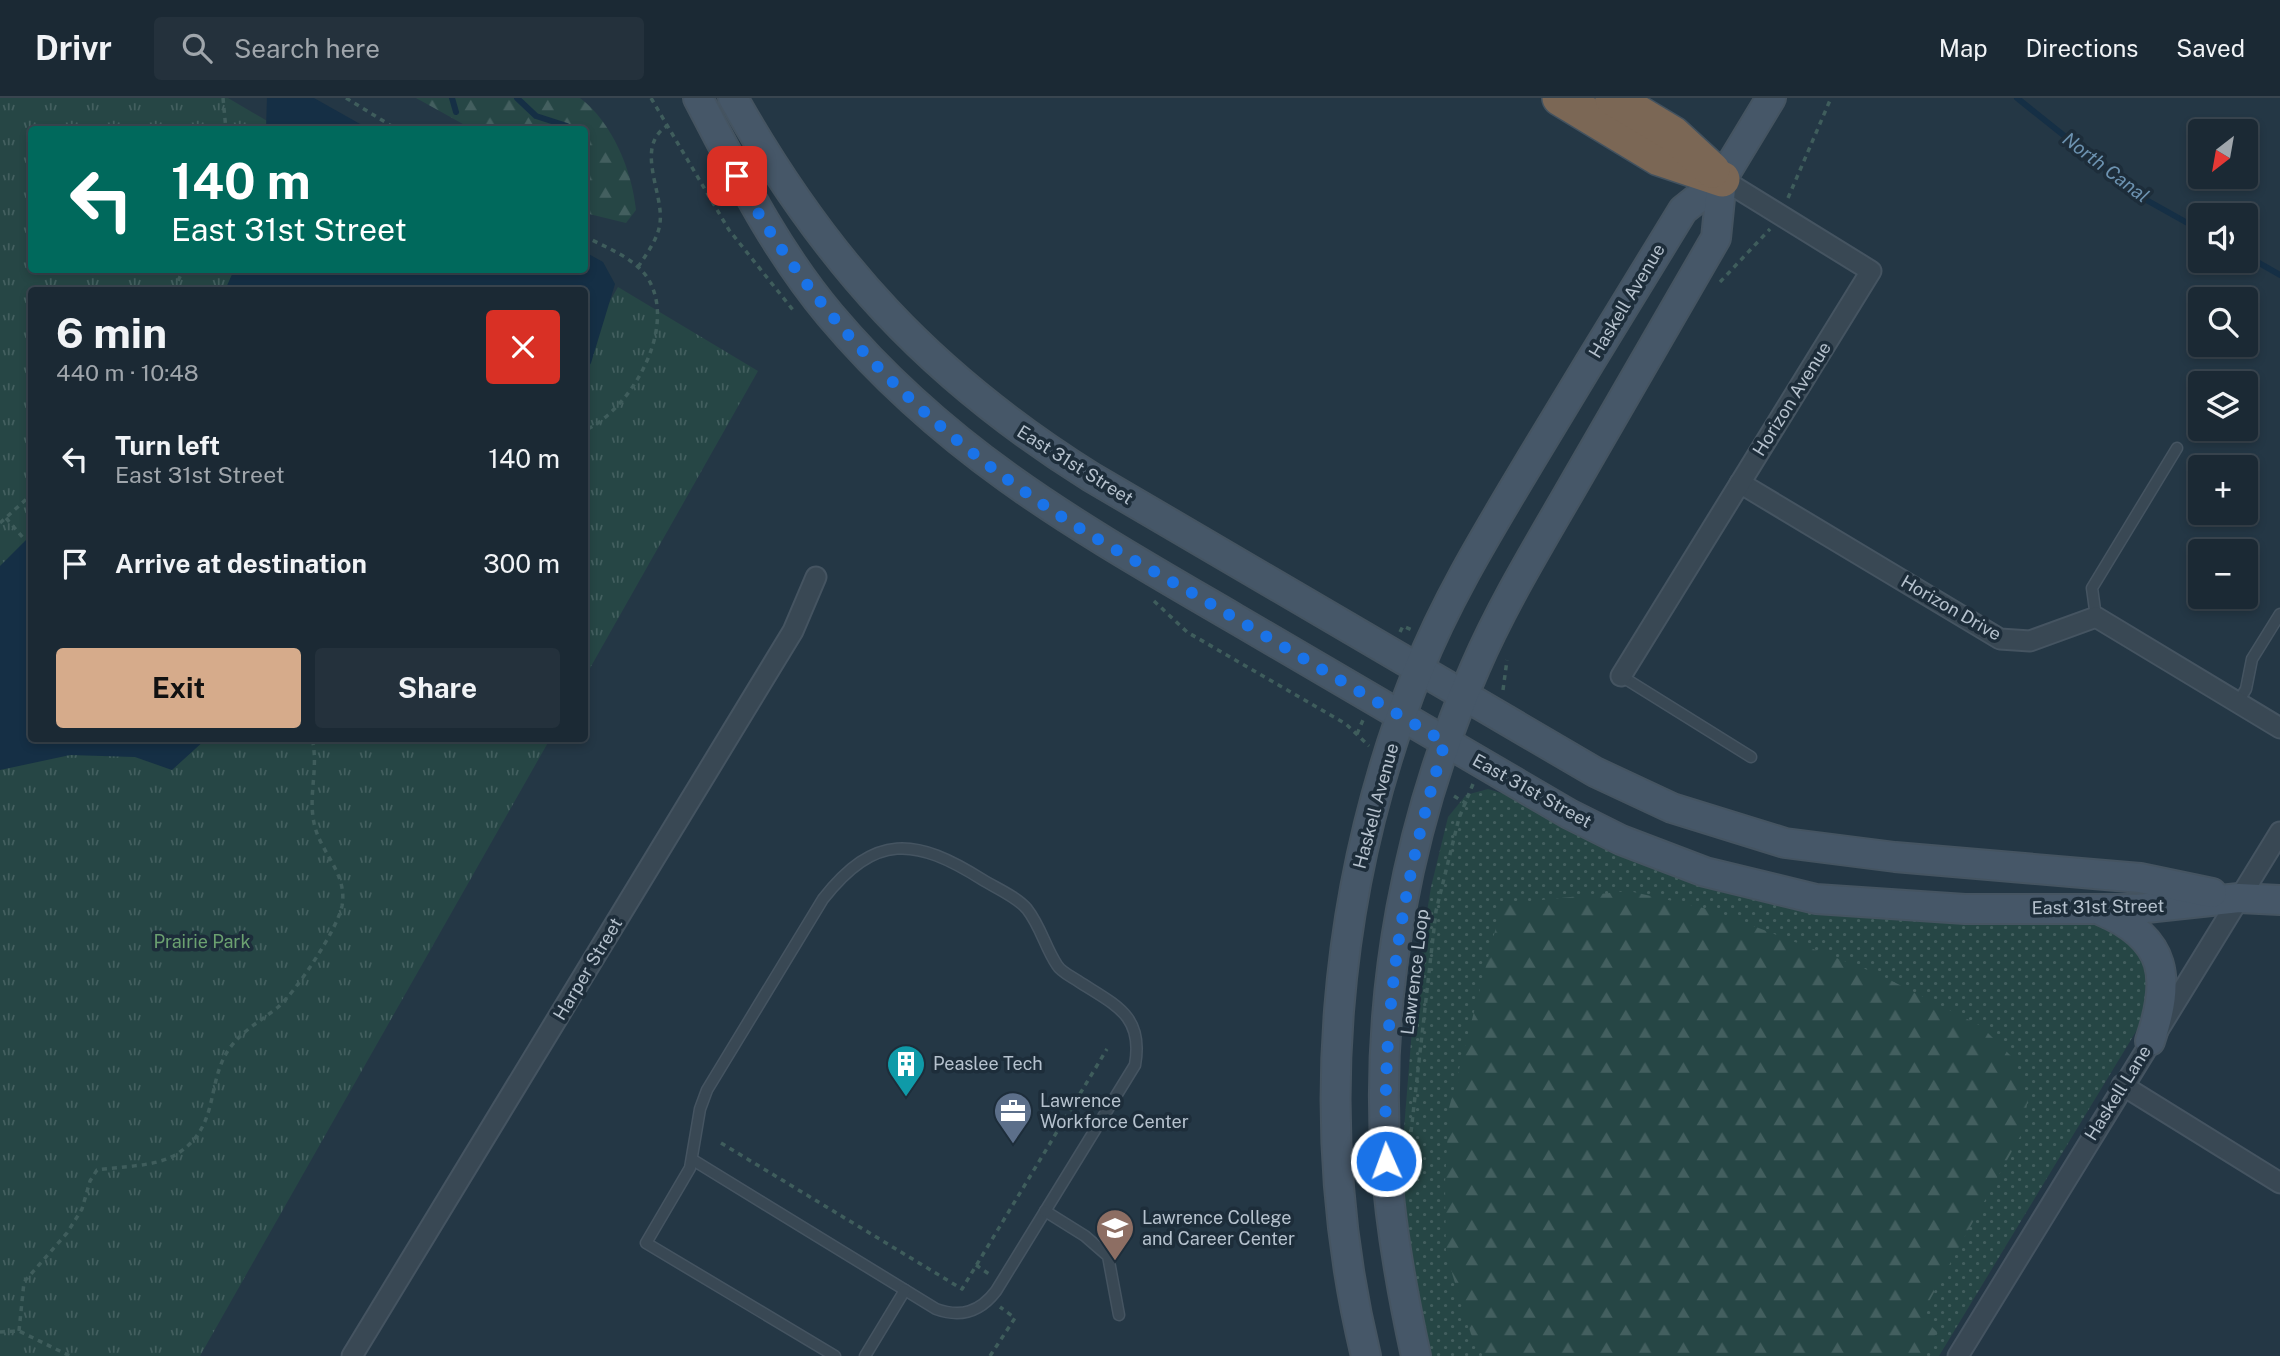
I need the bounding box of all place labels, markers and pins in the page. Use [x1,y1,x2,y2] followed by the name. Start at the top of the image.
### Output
[707,146,767,206] pin
[885,1043,927,1098] building icon: Peaslee Tech
[933,1053,1043,1074] place label: Peaslee Tech
[992,1090,1034,1145] office icon: Lawrence Workforce Center
[1040,1090,1189,1132] place label: Lawrence Workforce Center
[1094,1207,1136,1262] school or university icon: Lawrence College and Career Center
[1142,1207,1295,1249] place label: Lawrence College and Career Center

